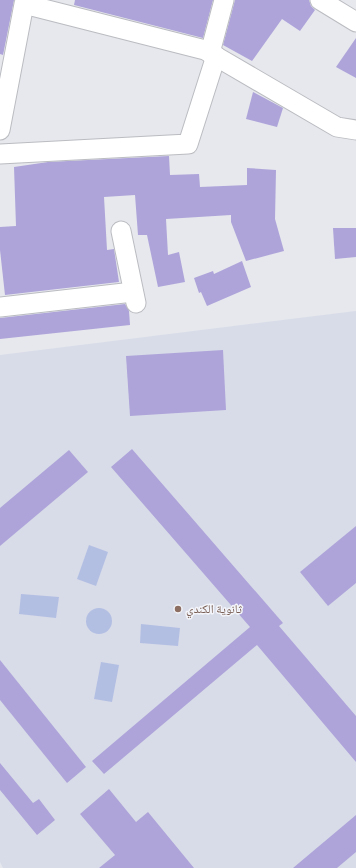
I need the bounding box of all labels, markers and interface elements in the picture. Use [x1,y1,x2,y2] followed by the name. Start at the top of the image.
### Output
[186,602,243,619] place label: ثانوية الكندي
[173,604,183,614] marker: ثانوية الكندي

